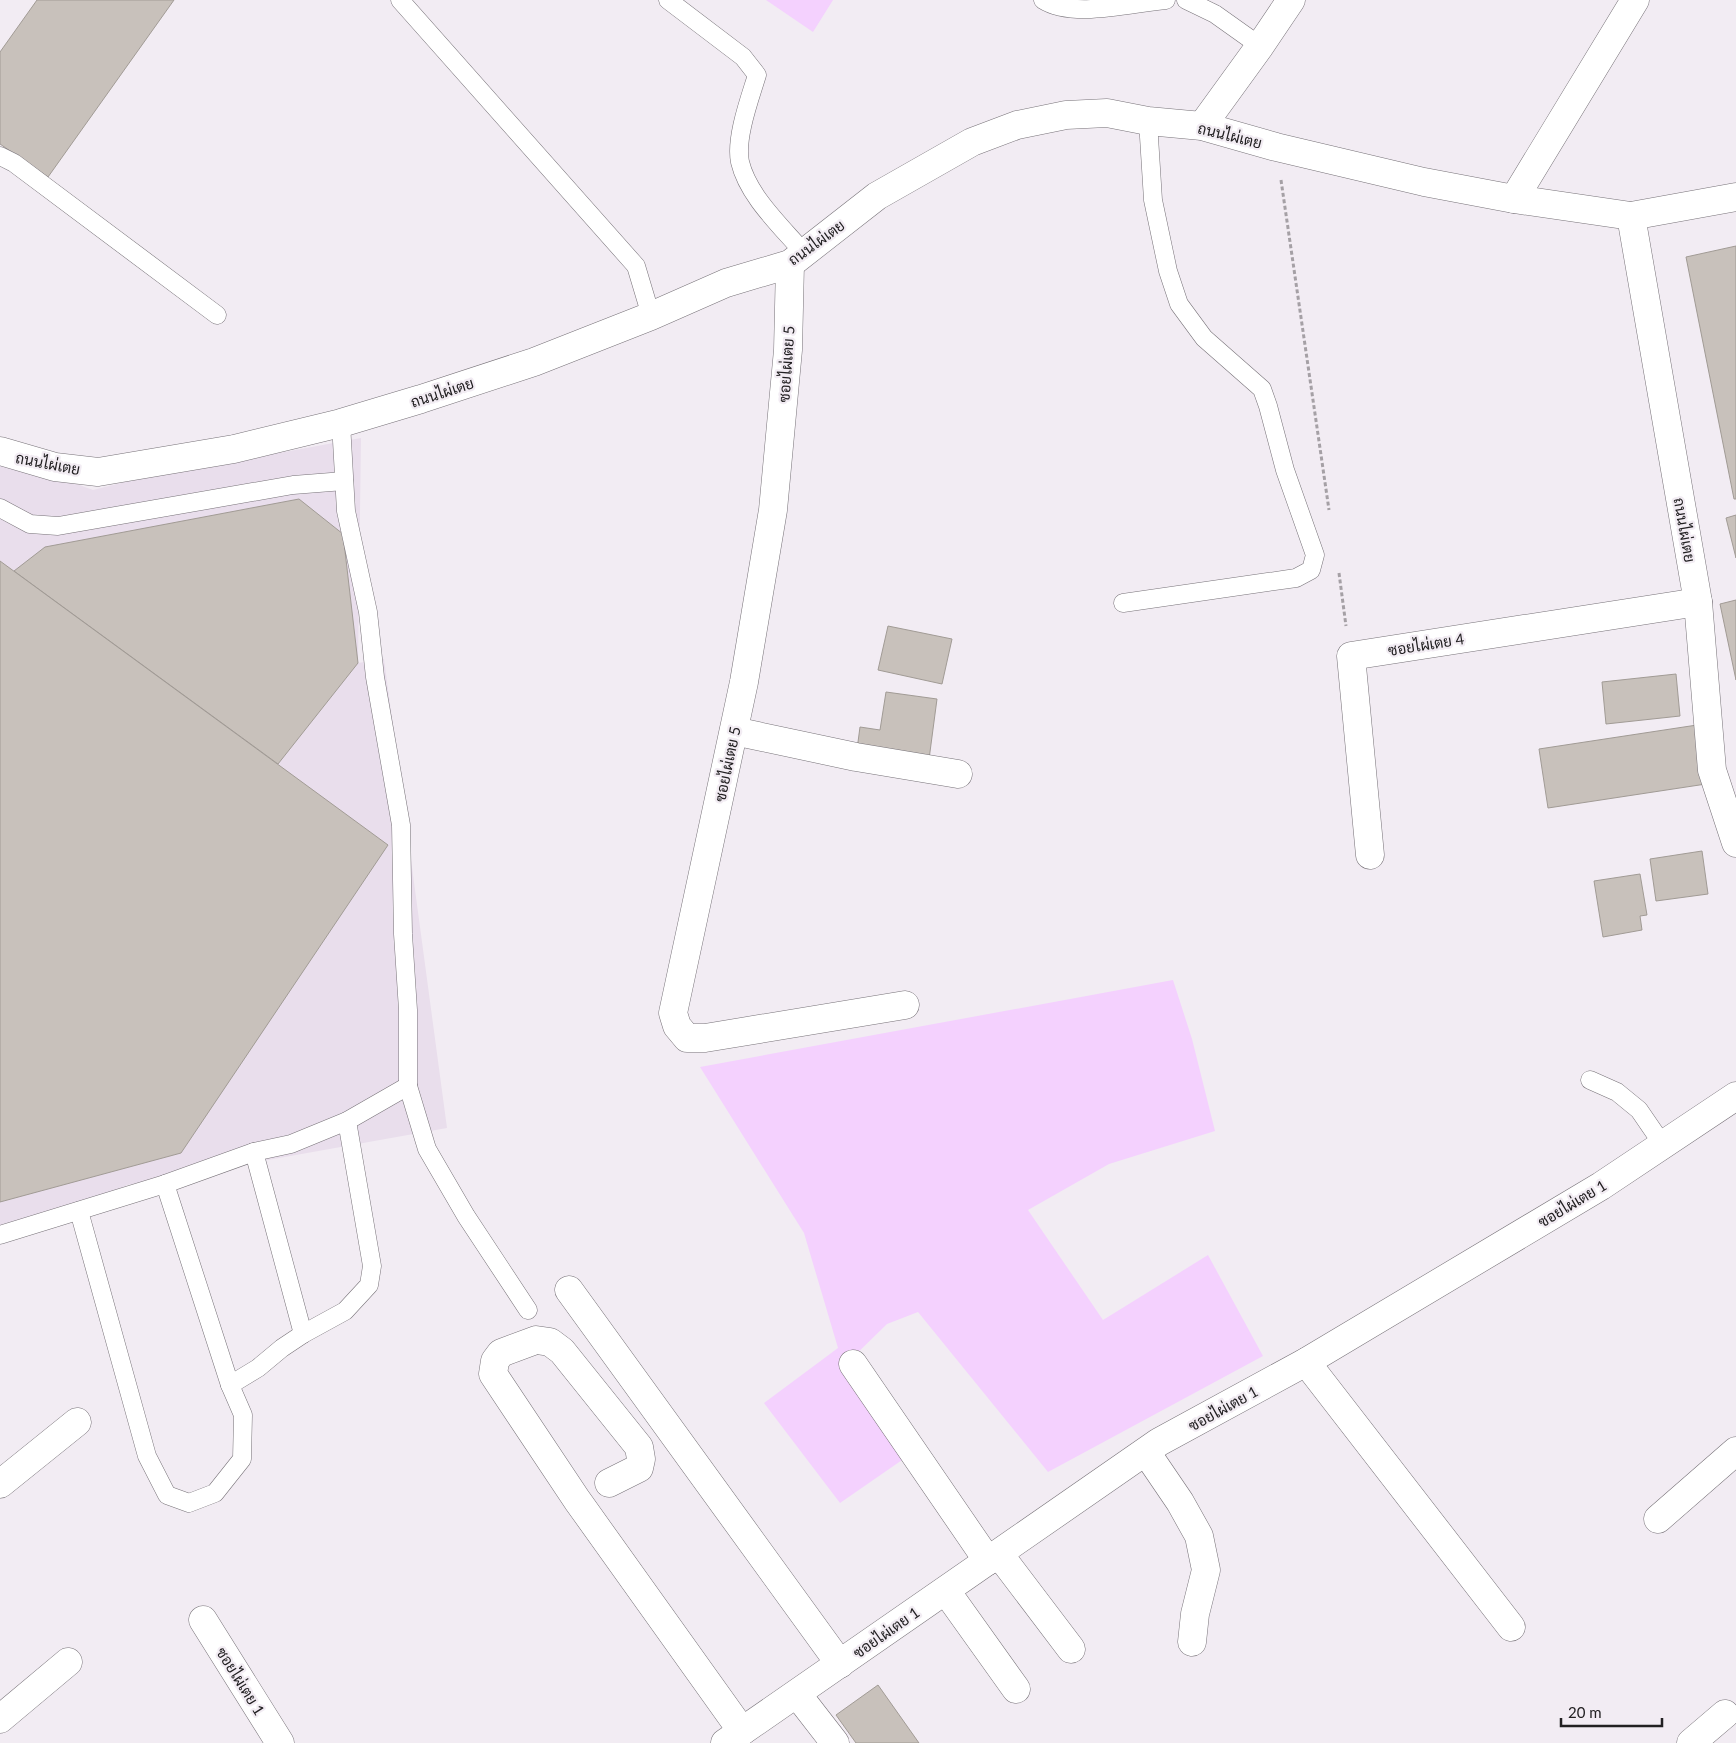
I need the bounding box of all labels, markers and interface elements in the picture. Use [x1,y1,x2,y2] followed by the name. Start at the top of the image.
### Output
[1196,118,1264,152] street label: ถนนไผ่เตย
[784,216,848,268] street label: ถนนไผ่เตย
[774,325,798,403] street label: ซอยไผ่เตย 5
[408,373,476,411] street label: ถนนไผ่เตย
[14,448,82,478] street label: ถนนไผ่เตย
[1670,496,1700,564] street label: ถนนไผ่เตย
[1387,629,1466,659] street label: ซอยไผ่เตย 4
[710,725,744,803] street label: ซอยไผ่เตย 5
[1534,1176,1610,1230] street label: ซอยไผ่เตย 1
[1185,1382,1261,1434] street label: ซอยไผ่เตย 1
[849,1603,923,1661] street label: ซอยไผ่เตย 1
[213,1644,269,1718] street label: ซอยไผ่เตย 1
[1561,1696,1662,1728] scale bar
[1568,1703,1602,1721] text: 20 m

